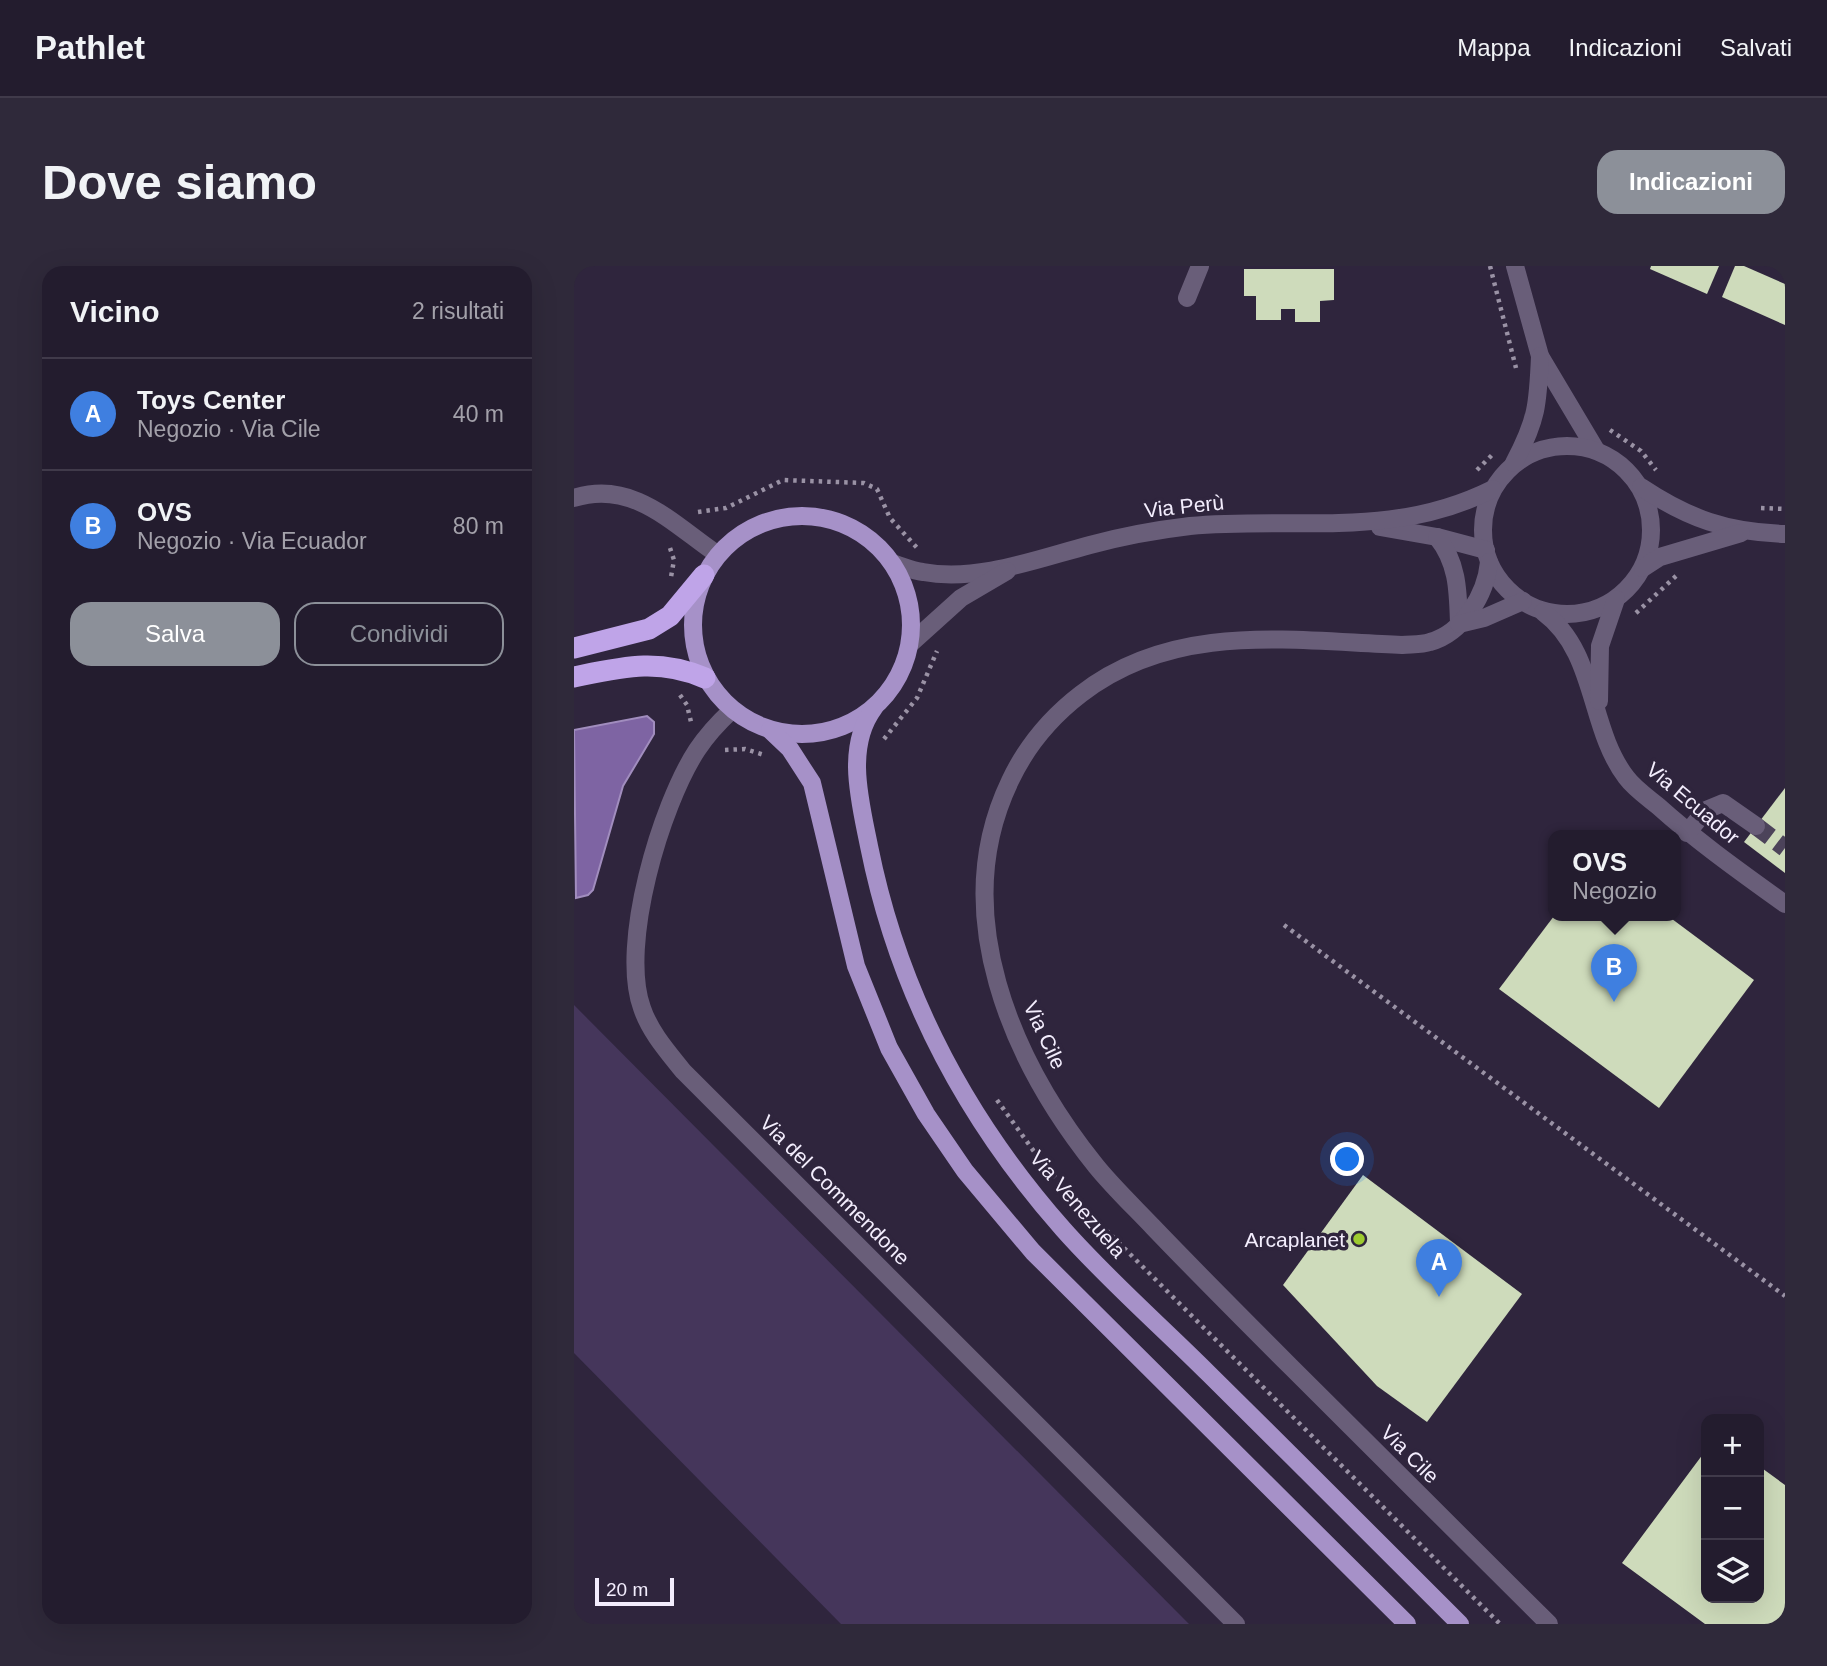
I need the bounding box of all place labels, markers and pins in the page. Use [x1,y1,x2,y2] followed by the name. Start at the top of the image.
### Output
[1591,944,1637,1002] pin: B
[1245,1228,1345,1251] place label: Arcaplanet
[1351,1231,1367,1247] marker: Arcaplanet
[1416,1239,1462,1297] pin: A

